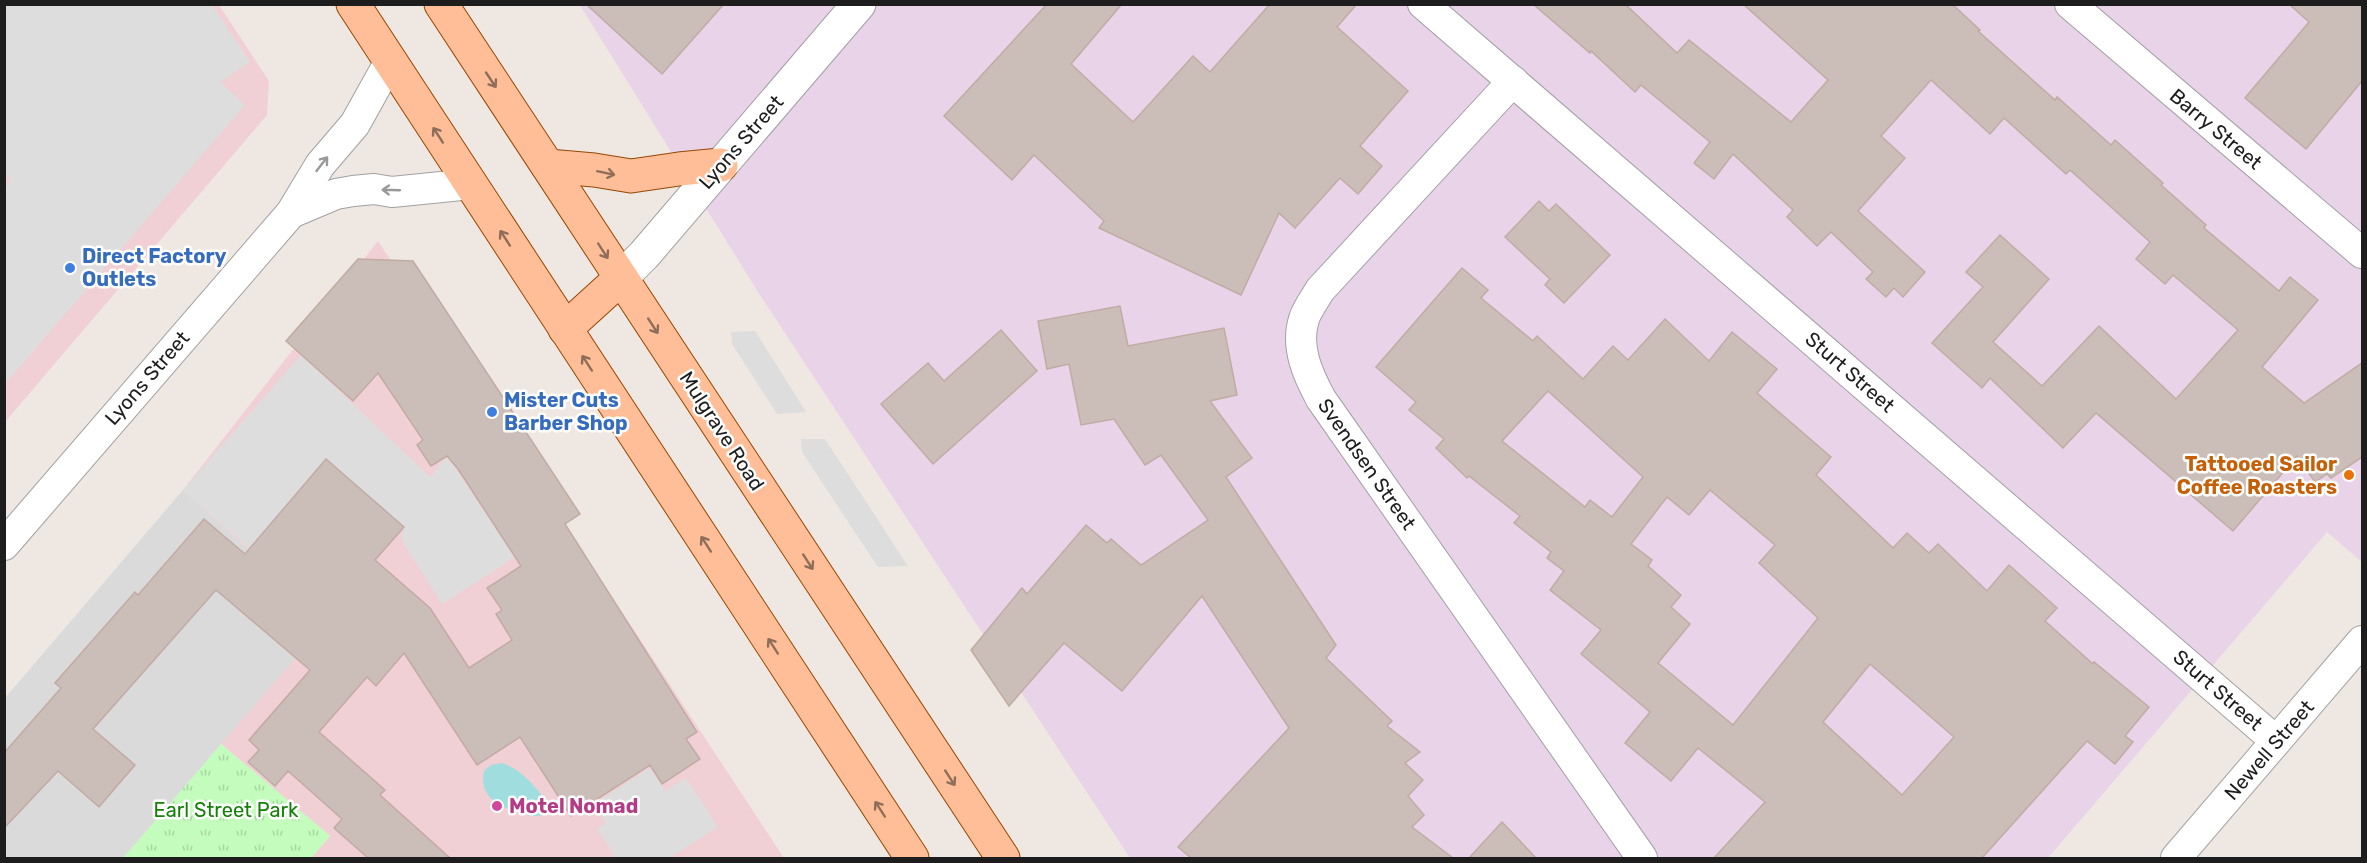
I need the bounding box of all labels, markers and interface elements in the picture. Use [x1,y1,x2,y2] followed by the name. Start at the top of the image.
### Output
[485,71,497,88] one-way arrow
[2165,84,2267,175] street label: Barry Street
[694,90,788,194] street label: Lyons Street
[432,127,445,144] one-way arrow
[316,156,329,172] one-way arrow
[596,168,616,179] one-way arrow
[382,185,402,196] one-way arrow
[499,230,511,247] one-way arrow
[597,242,609,258] one-way arrow
[82,244,226,291] place label: Direct Factory Outlets
[63,261,77,275] marker: Direct Factory Outlets
[647,318,659,334] one-way arrow
[100,326,194,430] street label: Lyons Street
[1800,327,1900,417] street label: Sturt Street
[581,355,593,372] one-way arrow
[675,367,769,495] street label: Mulgrave Road
[504,388,628,435] place label: Mister Cuts Barber Shop
[1313,394,1421,534] street label: Svendsen Street
[485,405,499,419] marker: Mister Cuts Barber Shop
[2177,452,2337,499] place label: Tattooed Sailor Coffee Roasters
[2342,468,2356,482] marker: Tattooed Sailor Coffee Roasters
[699,535,712,552] one-way arrow
[803,553,815,570] one-way arrow
[767,639,779,655] one-way arrow
[2168,645,2268,735] street label: Sturt Street
[2219,695,2319,805] street label: Newell Street
[944,769,956,786] one-way arrow
[509,794,638,818] place label: Motel Nomad
[154,798,299,822] park label: Earl Street Park
[490,799,504,813] marker: Motel Nomad
[873,801,886,818] one-way arrow

